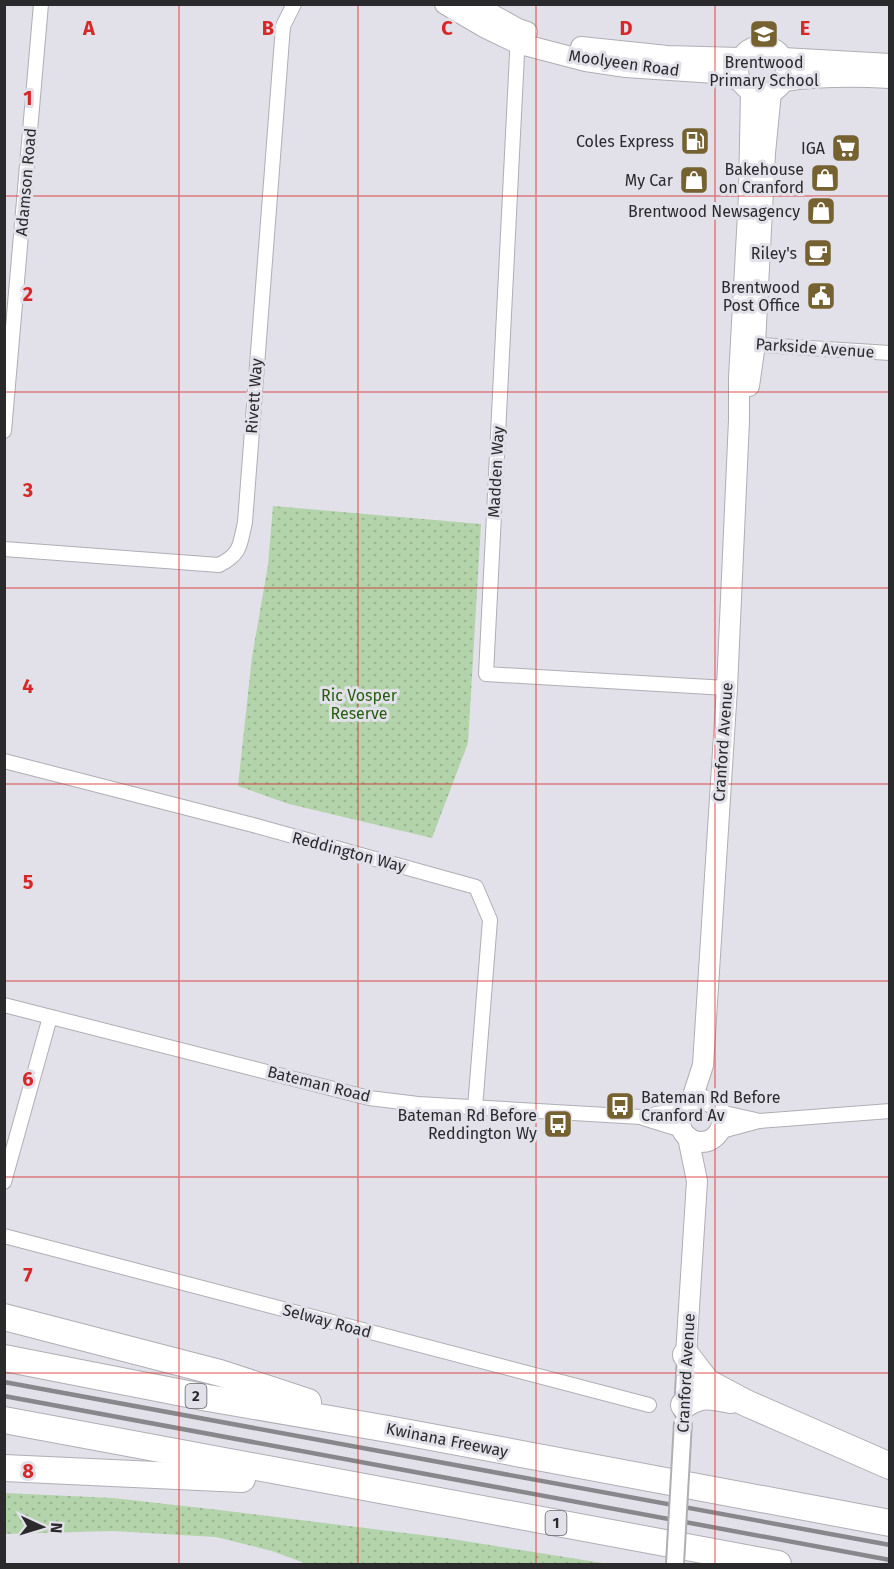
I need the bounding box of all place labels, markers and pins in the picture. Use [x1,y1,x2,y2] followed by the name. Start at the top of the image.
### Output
[748,18,780,50] school or university icon: Brentwood Primary School
[709,53,819,90] place label: Brentwood Primary School
[679,125,711,157] fuel station icon: Coles Express
[576,132,674,151] place label: Coles Express
[830,132,862,164] supermarket icon: IGA
[801,139,826,158] place label: IGA
[719,160,804,197] place label: Bakehouse on Cranford
[809,162,841,194] shop icon: Bakehouse on Cranford
[678,164,710,196] shop icon: My Car
[625,171,674,190] place label: My Car
[805,195,837,227] shop icon: Brentwood Newsagency
[628,202,800,221] place label: Brentwood Newsagency
[802,237,834,269] cafe icon: Riley's
[751,244,797,263] place label: Riley's
[721,278,800,315] place label: Brentwood Post Office
[805,280,837,312] public building icon: Brentwood Post Office
[641,1088,780,1125] place label: Bateman Rd Before Cranford Av
[604,1090,636,1122] bus stop icon: Bateman Rd Before Cranford Av
[398,1106,537,1143] place label: Bateman Rd Before Reddington Wy
[542,1108,574,1140] bus stop icon: Bateman Rd Before Reddington Wy

